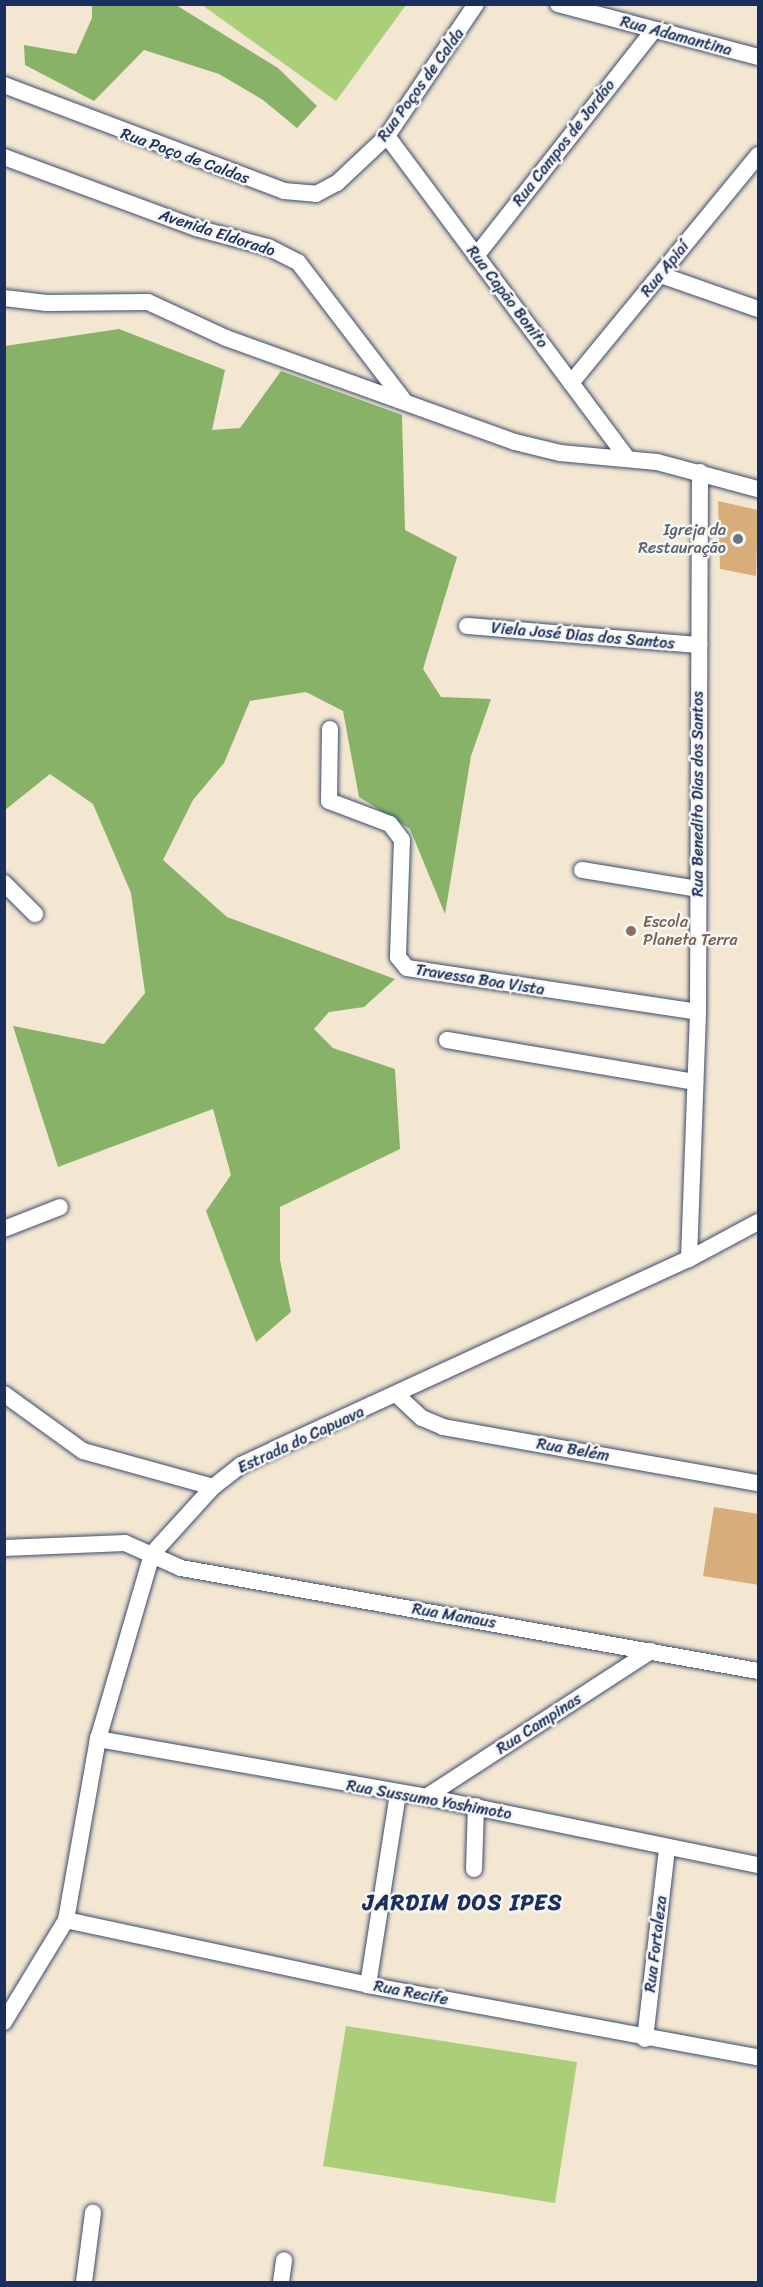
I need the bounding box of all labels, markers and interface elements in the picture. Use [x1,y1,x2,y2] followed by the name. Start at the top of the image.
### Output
[618,12,734,60] street label: Rua Adamantina
[373,24,469,146] street label: Rua Poços de Calda
[509,76,619,210] street label: Rua Campos de Jordão
[118,124,252,188] street label: Rua Poço de Caldas
[157,205,277,261] street label: Avenida Eldorado
[637,237,693,301] street label: Rua Apiaí
[462,242,552,352] street label: Rua Capão Bonito
[638,520,726,558] place label: Igreja da Restauração
[731,532,745,546] marker: Igreja da Restauração
[490,618,676,654] street label: Viela José Dias dos Santos
[688,690,708,898] street label: Rua Benedito Dias dos Santos
[643,912,738,950] place label: Escola Planeta Terra
[624,924,638,938] marker: Escola Planeta Terra
[414,960,546,1000] street label: Travessa Boa Vista
[235,1402,367,1478] street label: Estrada do Capuava
[535,1434,611,1466] street label: Rua Belém
[411,1599,497,1633] street label: Rua Manaus
[493,1689,585,1759] street label: Rua Campinas
[345,1776,513,1824] street label: Rua Sussumo Yoshimoto
[363,1890,563,1916] district label: JARDIM DOS IPES
[641,1895,671,1993] street label: Rua Fortaleza
[372,1976,450,2010] street label: Rua Recife

